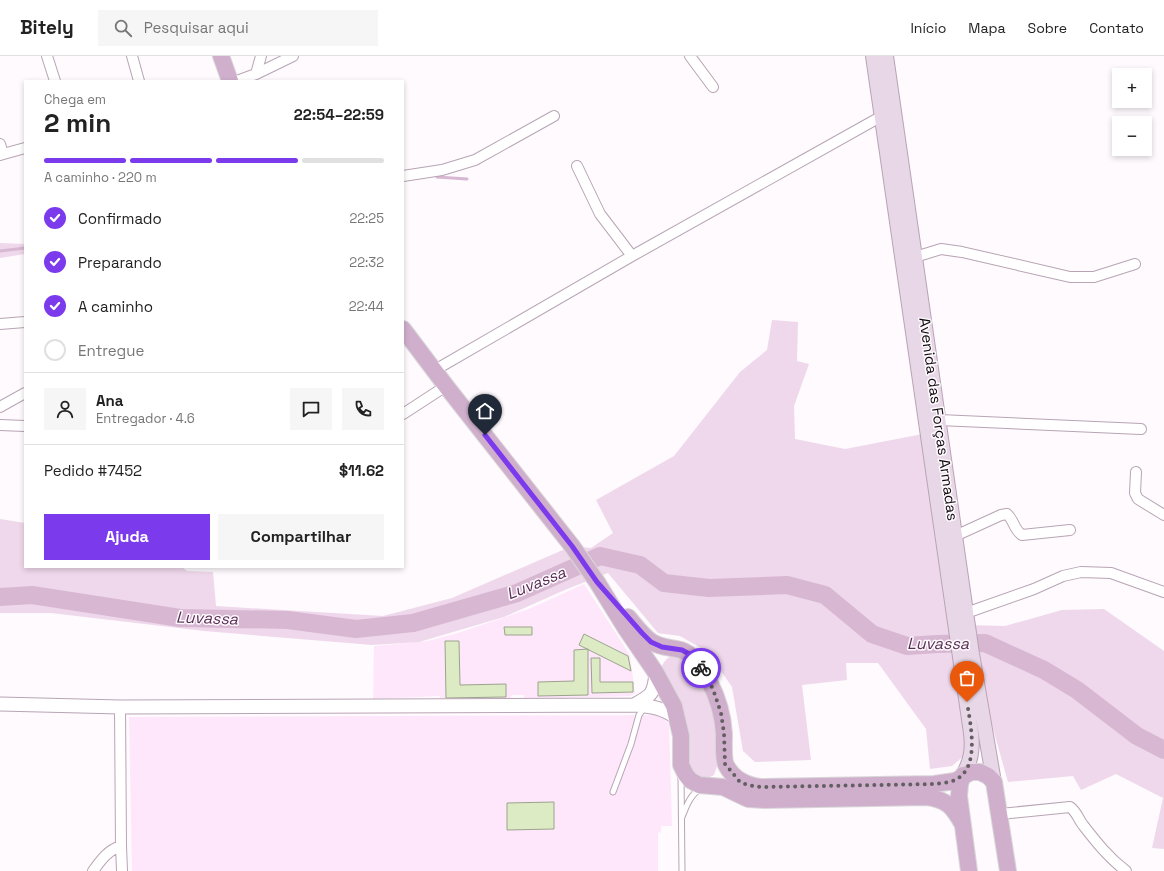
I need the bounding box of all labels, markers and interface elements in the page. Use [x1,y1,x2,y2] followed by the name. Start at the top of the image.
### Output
[98,10,378,46] search box
[20,15,74,40] text: Bitely
[112,17,134,39] icon: search
[144,18,249,37] text: Pesquisar aqui
[910,19,946,37] text: Início
[968,19,1006,37] text: Mapa
[1028,19,1067,37] text: Sobre
[1089,19,1144,37] text: Contato
[1112,68,1152,156] map controls
[1112,68,1152,108] button: +
[44,91,106,108] text: Chega em
[294,105,384,124] text: 22:54–22:59
[44,106,111,140] text: 2 min
[1112,116,1152,156] button: −
[44,169,157,186] text: A caminho · 220 m
[44,207,66,229] icon: check
[78,209,162,228] text: Confirmado
[349,210,384,227] text: 22:25
[44,251,66,273] icon: check
[78,253,162,272] text: Preparando
[349,254,384,271] text: 22:32
[44,295,66,317] icon: check
[78,297,153,316] text: A caminho
[349,298,384,315] text: 22:44
[915,316,963,522] street label: Avenida das Forças Armadas
[78,341,144,360] text: Entregue
[44,388,86,430] button: person
[290,388,332,430] button: chat
[342,388,384,430] button: phone
[96,391,123,410] text: Ana
[468,394,502,435] pin
[474,400,496,422] icon: home
[96,410,195,427] text: Entregador · 4.6
[44,461,142,480] text: Pedido #7452
[339,461,384,480] text: $11.62
[44,514,210,560] button: Ajuda
[218,514,384,560] button: Compartilhar
[503,561,569,604] water label: Luvassa
[176,606,239,630] water label: Luvassa
[907,633,970,654] water label: Luvassa
[681,648,721,688] courier
[690,657,712,679] icon: bike
[950,661,984,702] pin
[956,667,978,689] icon: bag

